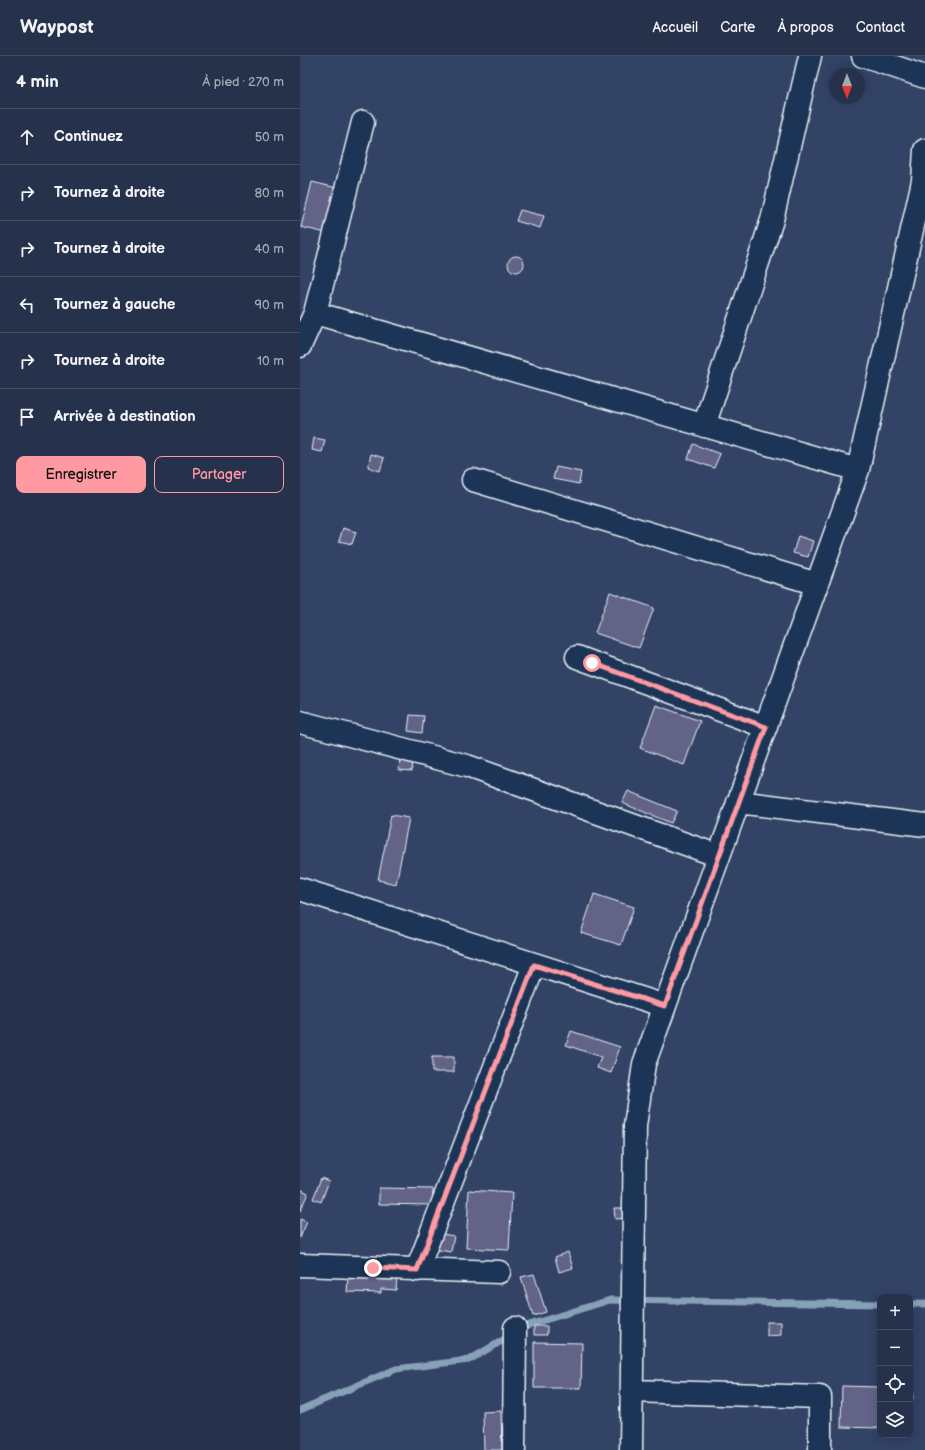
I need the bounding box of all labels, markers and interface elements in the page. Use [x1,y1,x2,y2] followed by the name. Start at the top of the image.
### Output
[20,16,94,39] text: Waypost
[652,19,698,36] text: Accueil
[720,19,755,36] text: Carte
[777,19,834,36] text: À propos
[856,19,905,36] text: Contact
[829,68,865,104] north arrow
[16,72,59,92] text: 4 min
[202,74,284,90] text: À pied · 270 m
[16,126,38,148] icon: ahead
[54,127,123,146] text: Continuez
[255,129,284,145] text: 50 m
[16,182,38,204] icon: right
[54,183,165,202] text: Tournez à droite
[255,185,284,201] text: 80 m
[16,238,38,260] icon: right
[54,239,165,258] text: Tournez à droite
[254,241,284,257] text: 40 m
[16,294,38,316] icon: left
[54,295,175,314] text: Tournez à gauche
[255,297,284,313] text: 90 m
[16,350,38,372] icon: right
[54,351,165,370] text: Tournez à droite
[257,353,284,369] text: 10 m
[16,406,38,428] icon: arrive
[54,407,196,426] text: Arrivée à destination
[16,456,146,493] button: Enregistrer
[154,456,284,493] button: Partager
[583,654,601,672] route start
[364,1259,382,1277] route end
[877,1294,913,1438] map controls
[877,1294,913,1330] button: +
[877,1330,913,1366] button: −
[877,1366,913,1402] button: locate
[877,1402,913,1438] button: layers

